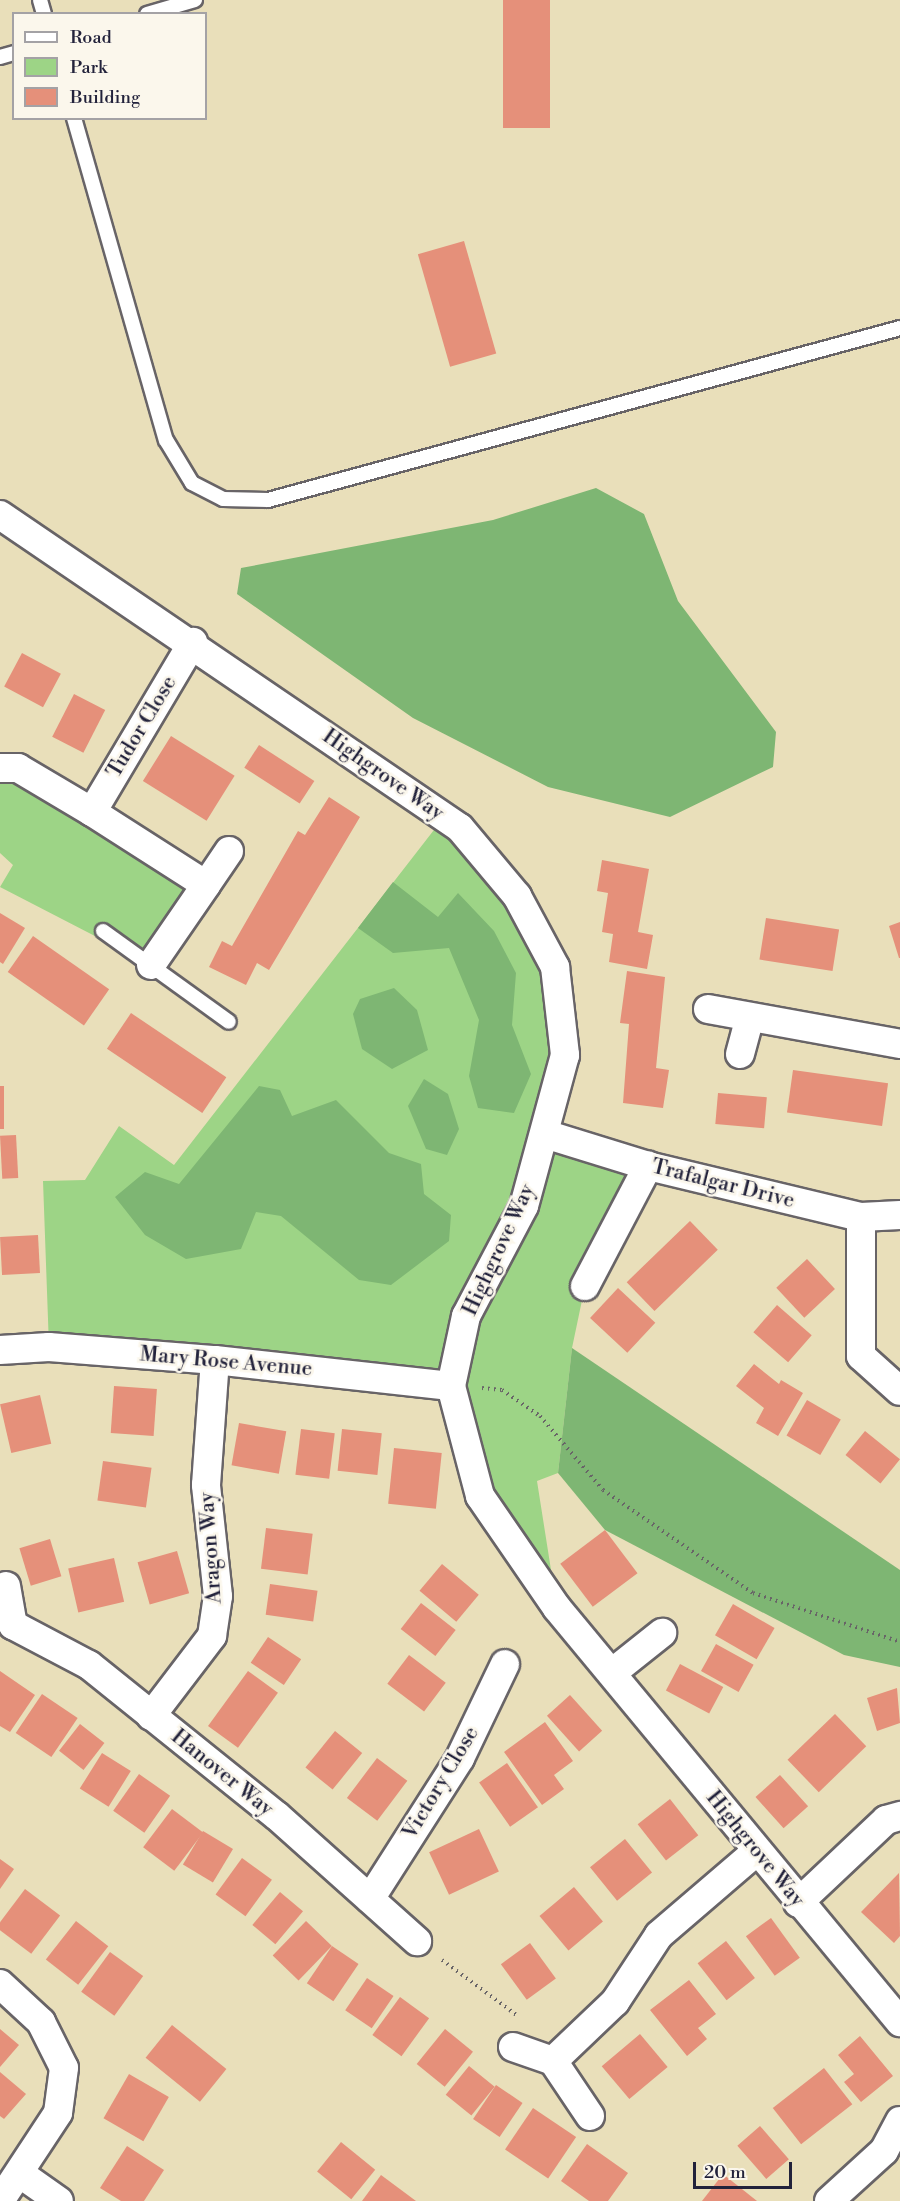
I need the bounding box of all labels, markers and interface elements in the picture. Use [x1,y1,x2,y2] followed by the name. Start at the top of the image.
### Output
[12,12,207,120] legend
[70,26,112,49] text: Road
[70,56,107,79] text: Park
[70,86,140,109] text: Building
[102,671,182,783] street label: Tudor Close
[318,724,448,826] street label: Highgrove Way
[649,1154,797,1214] street label: Trafalgar Drive
[458,1180,540,1320] street label: Highgrove Way
[139,1342,313,1382] street label: Mary Rose Avenue
[195,1491,227,1605] street label: Aragon Way
[398,1722,484,1844] street label: Victory Close
[166,1724,278,1822] street label: Hanover Way
[700,1786,810,1912] street label: Highgrove Way
[696,2150,795,2188] scale bar
[704,2161,746,2184] text: 20 m

